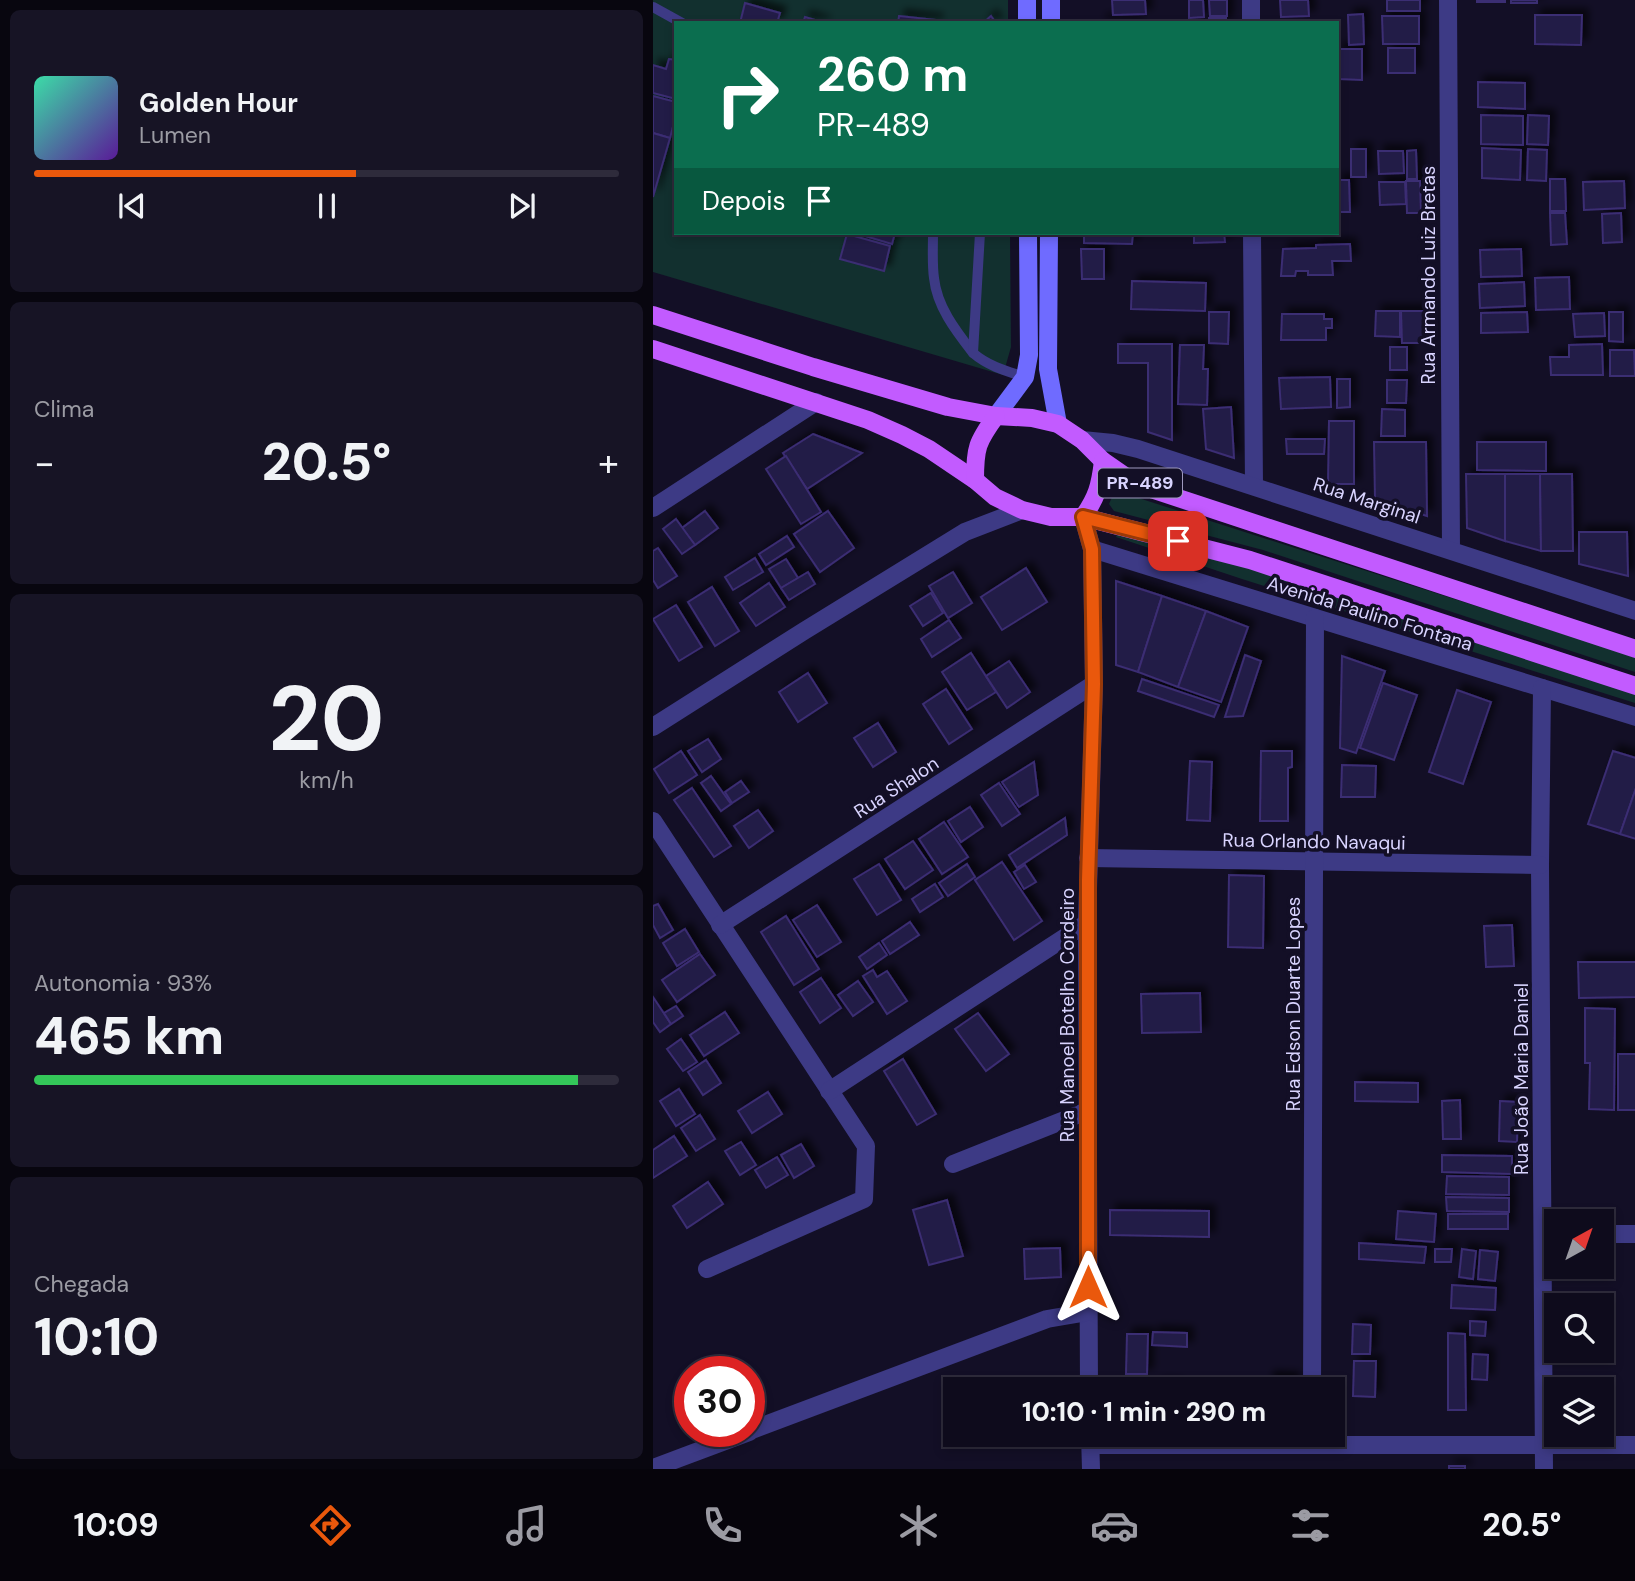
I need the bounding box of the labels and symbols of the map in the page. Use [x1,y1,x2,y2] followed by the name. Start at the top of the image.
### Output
[1416,166,1441,384] street label: Rua Armando Luiz Bretas
[1098,468,1182,498] road number: PR-489
[1310,471,1424,530] street label: Rua Marginal
[1148,511,1208,571] pin
[1264,570,1476,657] street label: Avenida Paulino Fontana
[849,751,943,824] street label: Rua Shalon
[1222,827,1406,856] street label: Rua Orlando Navaqui
[1055,888,1080,1142] street label: Rua Manoel Botelho Cordeiro
[1281,897,1306,1111] street label: Rua Edson Duarte Lopes
[1509,983,1534,1175] street label: Rua João Maria Daniel
[1544,1209,1614,1279] north arrow
[1051,1250,1125,1324] position arrow
[674,1356,765,1447] speed limit sign: 30

